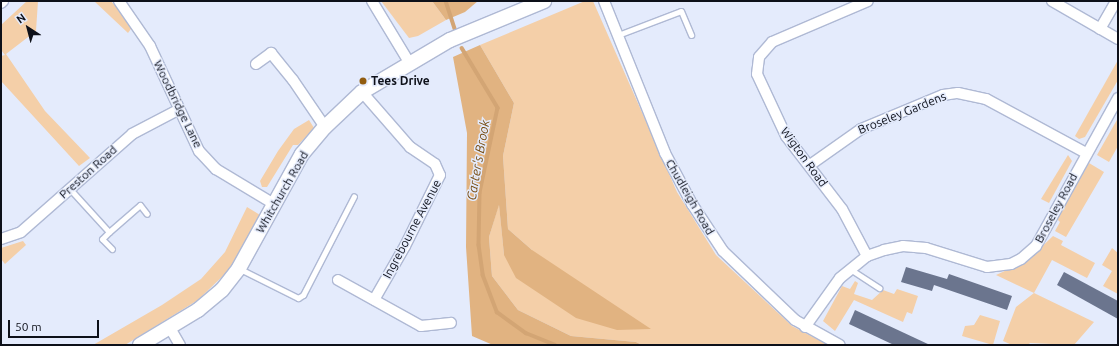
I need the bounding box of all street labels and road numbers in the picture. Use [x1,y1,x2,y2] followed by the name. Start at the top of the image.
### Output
[151,58,205,150] street label: Woodbridge Lane
[856,89,948,137] street label: Broseley Gardens
[778,124,830,190] street label: Wigton Road
[56,142,120,202] street label: Preston Road
[253,148,311,236] street label: Whitchurch Road
[663,157,717,237] street label: Chudleigh Road
[1032,171,1080,245] street label: Broseley Road
[380,177,444,281] street label: Ingrebourne Avenue

